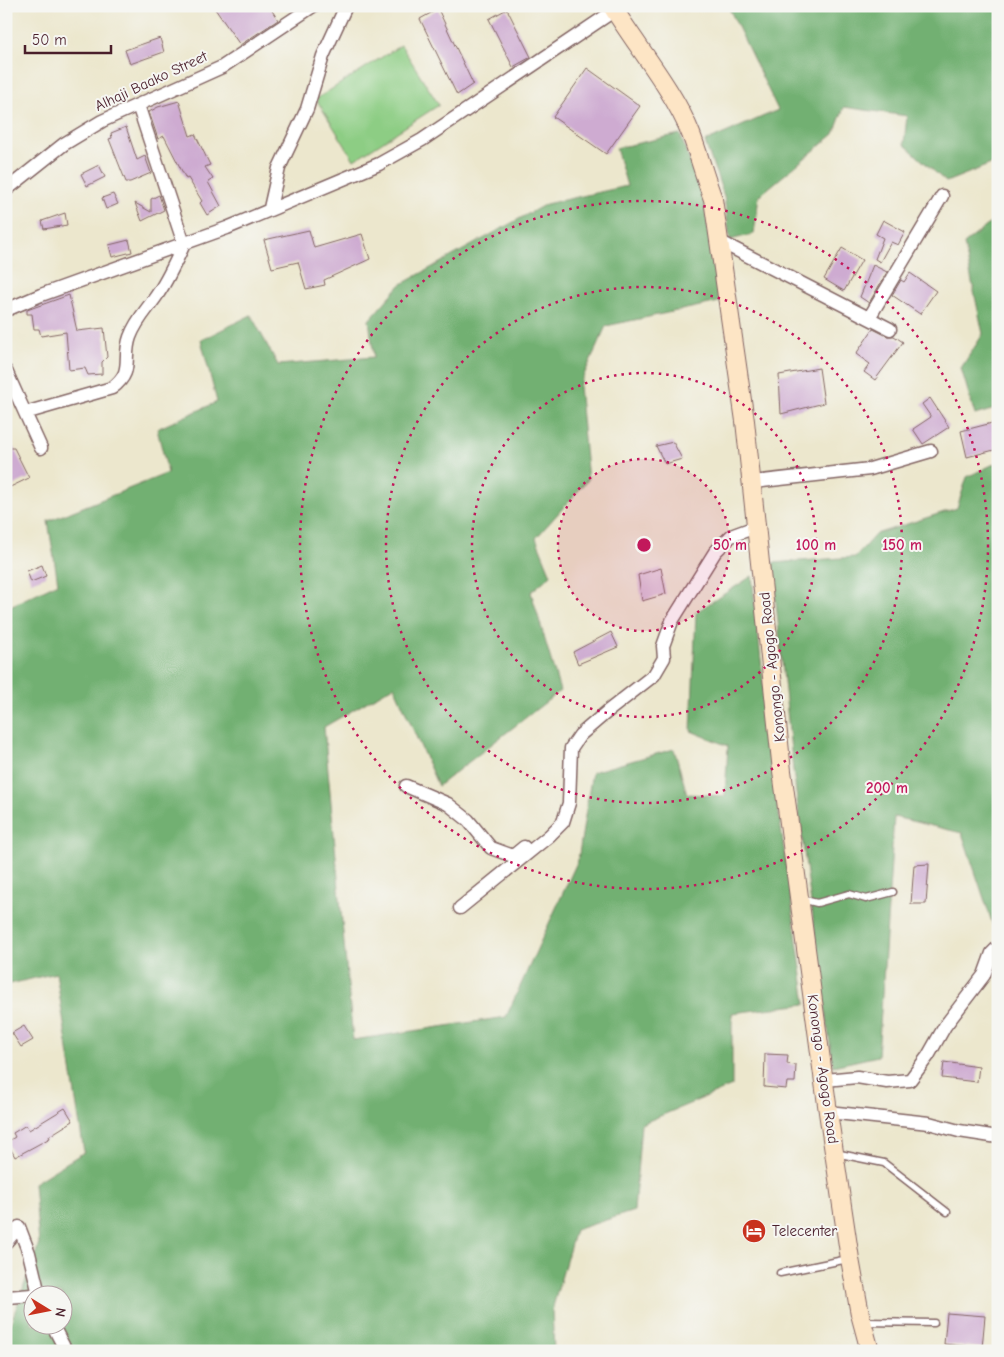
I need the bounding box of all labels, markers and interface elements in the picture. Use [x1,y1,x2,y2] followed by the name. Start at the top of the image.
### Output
[25,22,111,54] scale bar
[32,31,67,49] text: 50 m
[92,47,211,115] street label: Alhaji Baako Street
[635,536,653,554] centre of rings
[713,536,747,554] text: 50 m
[796,536,836,554] text: 100 m
[882,536,922,554] text: 150 m
[755,591,789,743] street label: Konongo - Agogo Road
[866,779,908,797] text: 200 m
[804,993,842,1145] street label: Konongo - Agogo Road
[741,1218,767,1244] hotel icon: Telecenter
[772,1222,837,1240] place label: Telecenter
[22,1284,72,1334] north arrow
[51,1306,69,1318] text: N

